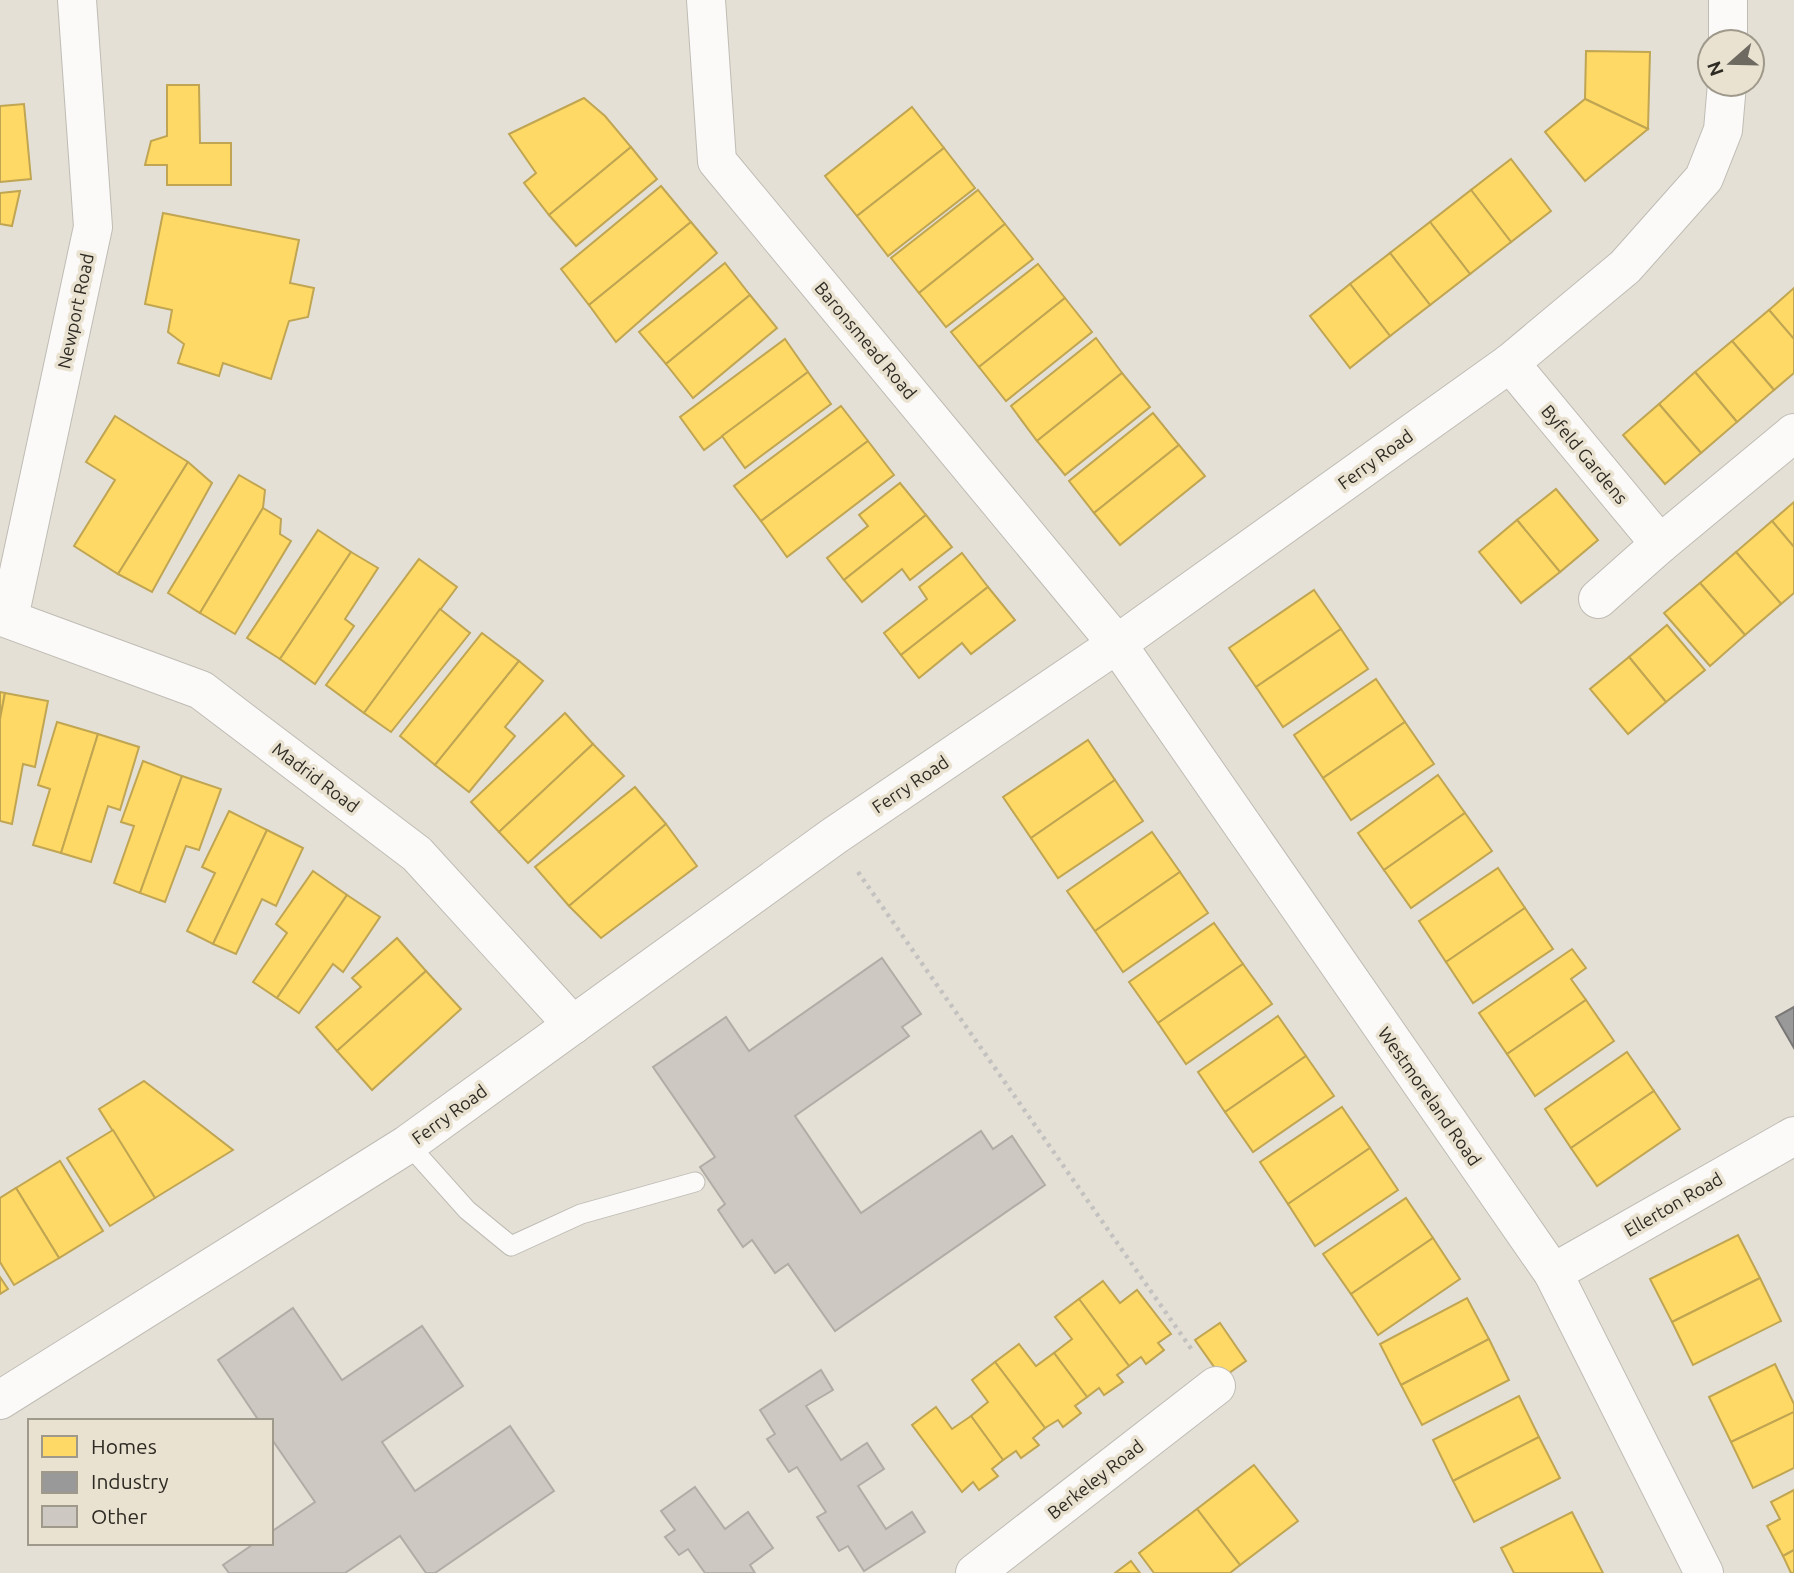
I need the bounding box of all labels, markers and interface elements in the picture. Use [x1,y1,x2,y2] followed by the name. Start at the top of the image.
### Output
[1696,28,1766,98] north arrow
[1702,58,1728,79] text: N
[53,252,97,370] street label: Newport Road
[811,277,921,403] street label: Baronsmead Road
[1538,401,1632,508] street label: Byfeld Gardens
[1334,425,1416,493] street label: Ferry Road
[269,738,363,816] street label: Madrid Road
[868,751,952,817] street label: Ferry Road
[1375,1023,1485,1169] street label: Westmoreland Road
[408,1080,490,1148] street label: Ferry Road
[1620,1168,1726,1240] street label: Ellerton Road
[28,1419,273,1545] legend
[91,1434,157,1458] text: Homes
[1043,1435,1147,1523] street label: Berkeley Road
[91,1469,169,1493] text: Industry
[91,1504,147,1528] text: Other

